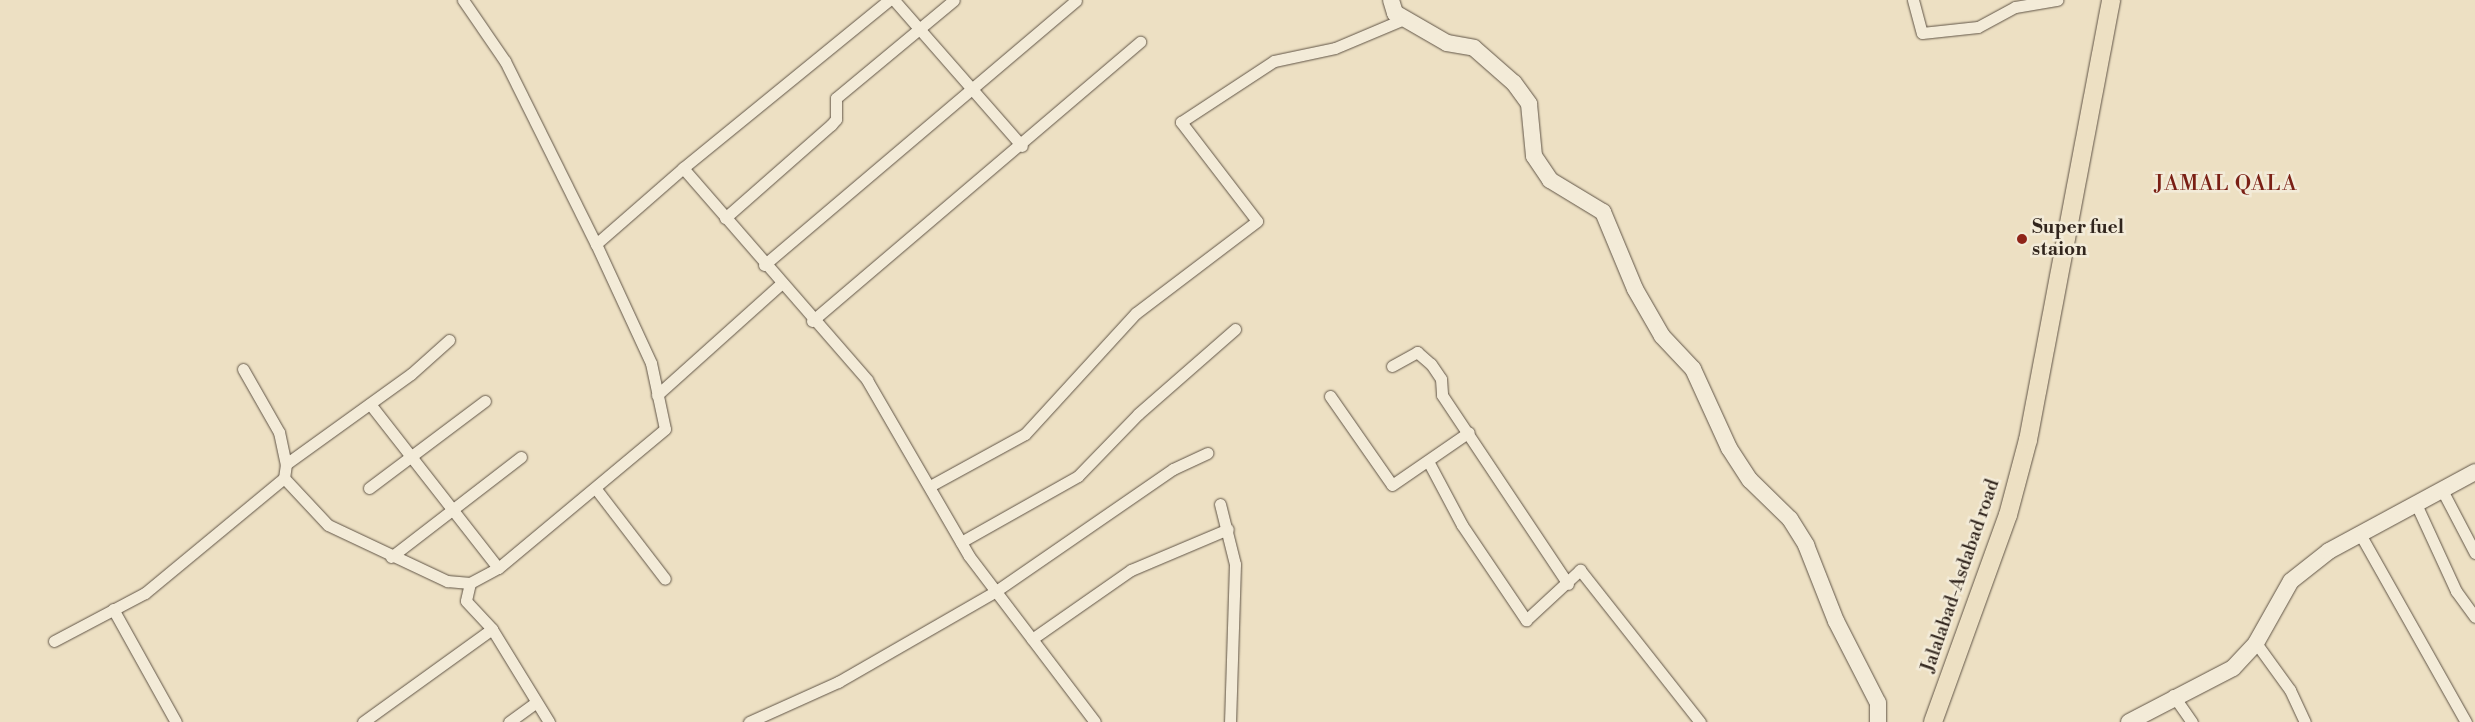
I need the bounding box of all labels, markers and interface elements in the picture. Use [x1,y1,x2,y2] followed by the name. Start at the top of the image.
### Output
[2153,171,2299,197] district label: JAMAL QALA
[2032,217,2124,261] place label: Super fuel staion
[2016,233,2028,245] marker: Super fuel staion
[1917,476,2005,676] street label: Jalalabad-Asdabad road

